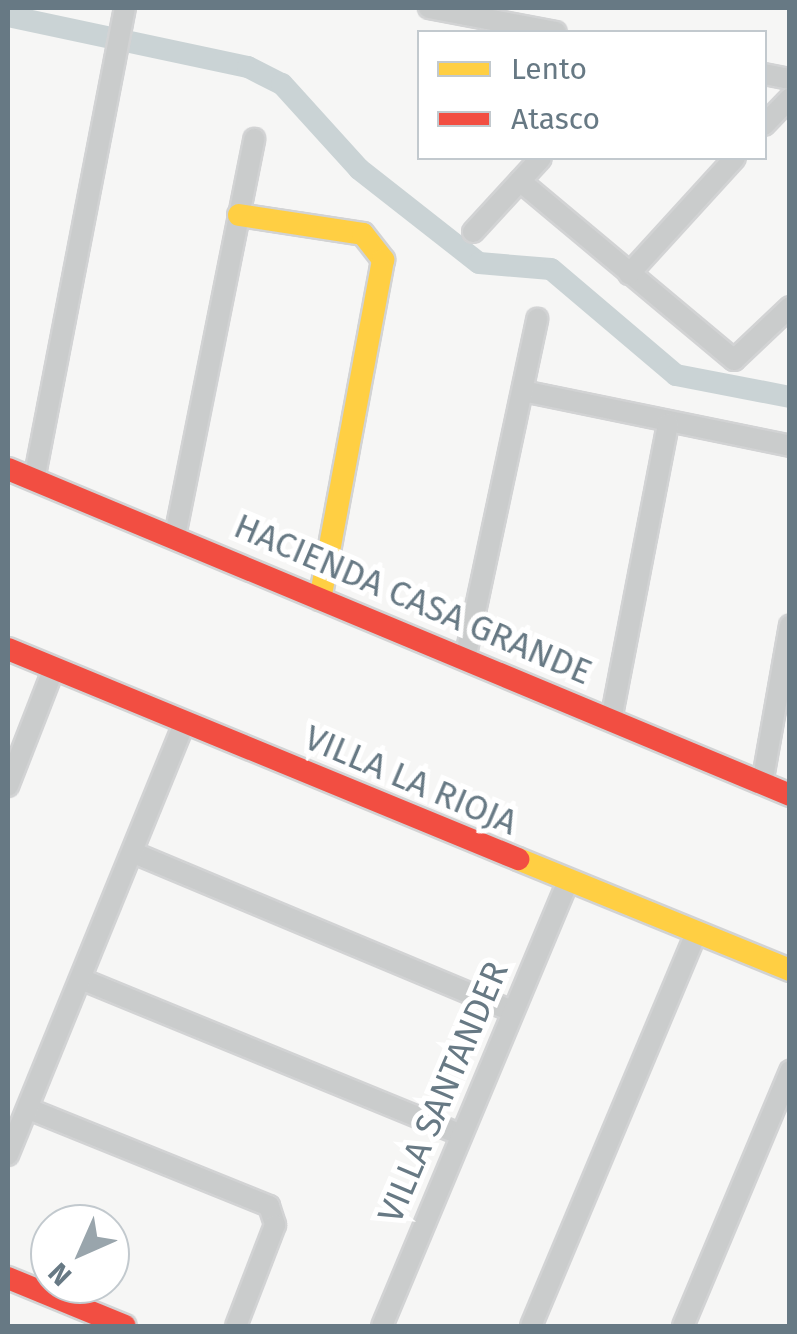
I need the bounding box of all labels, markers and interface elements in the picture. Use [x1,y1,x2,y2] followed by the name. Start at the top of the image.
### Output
[417,30,767,160] legend
[511,51,587,87] text: Lento
[511,101,600,137] text: Atasco
[228,505,598,693] street label: HACIENDA CASA GRANDE
[298,716,524,844] street label: VILLA LA RIOJA
[369,955,517,1229] street label: VILLA SANTANDER
[30,1204,130,1304] north arrow
[42,1256,78,1292] text: N

